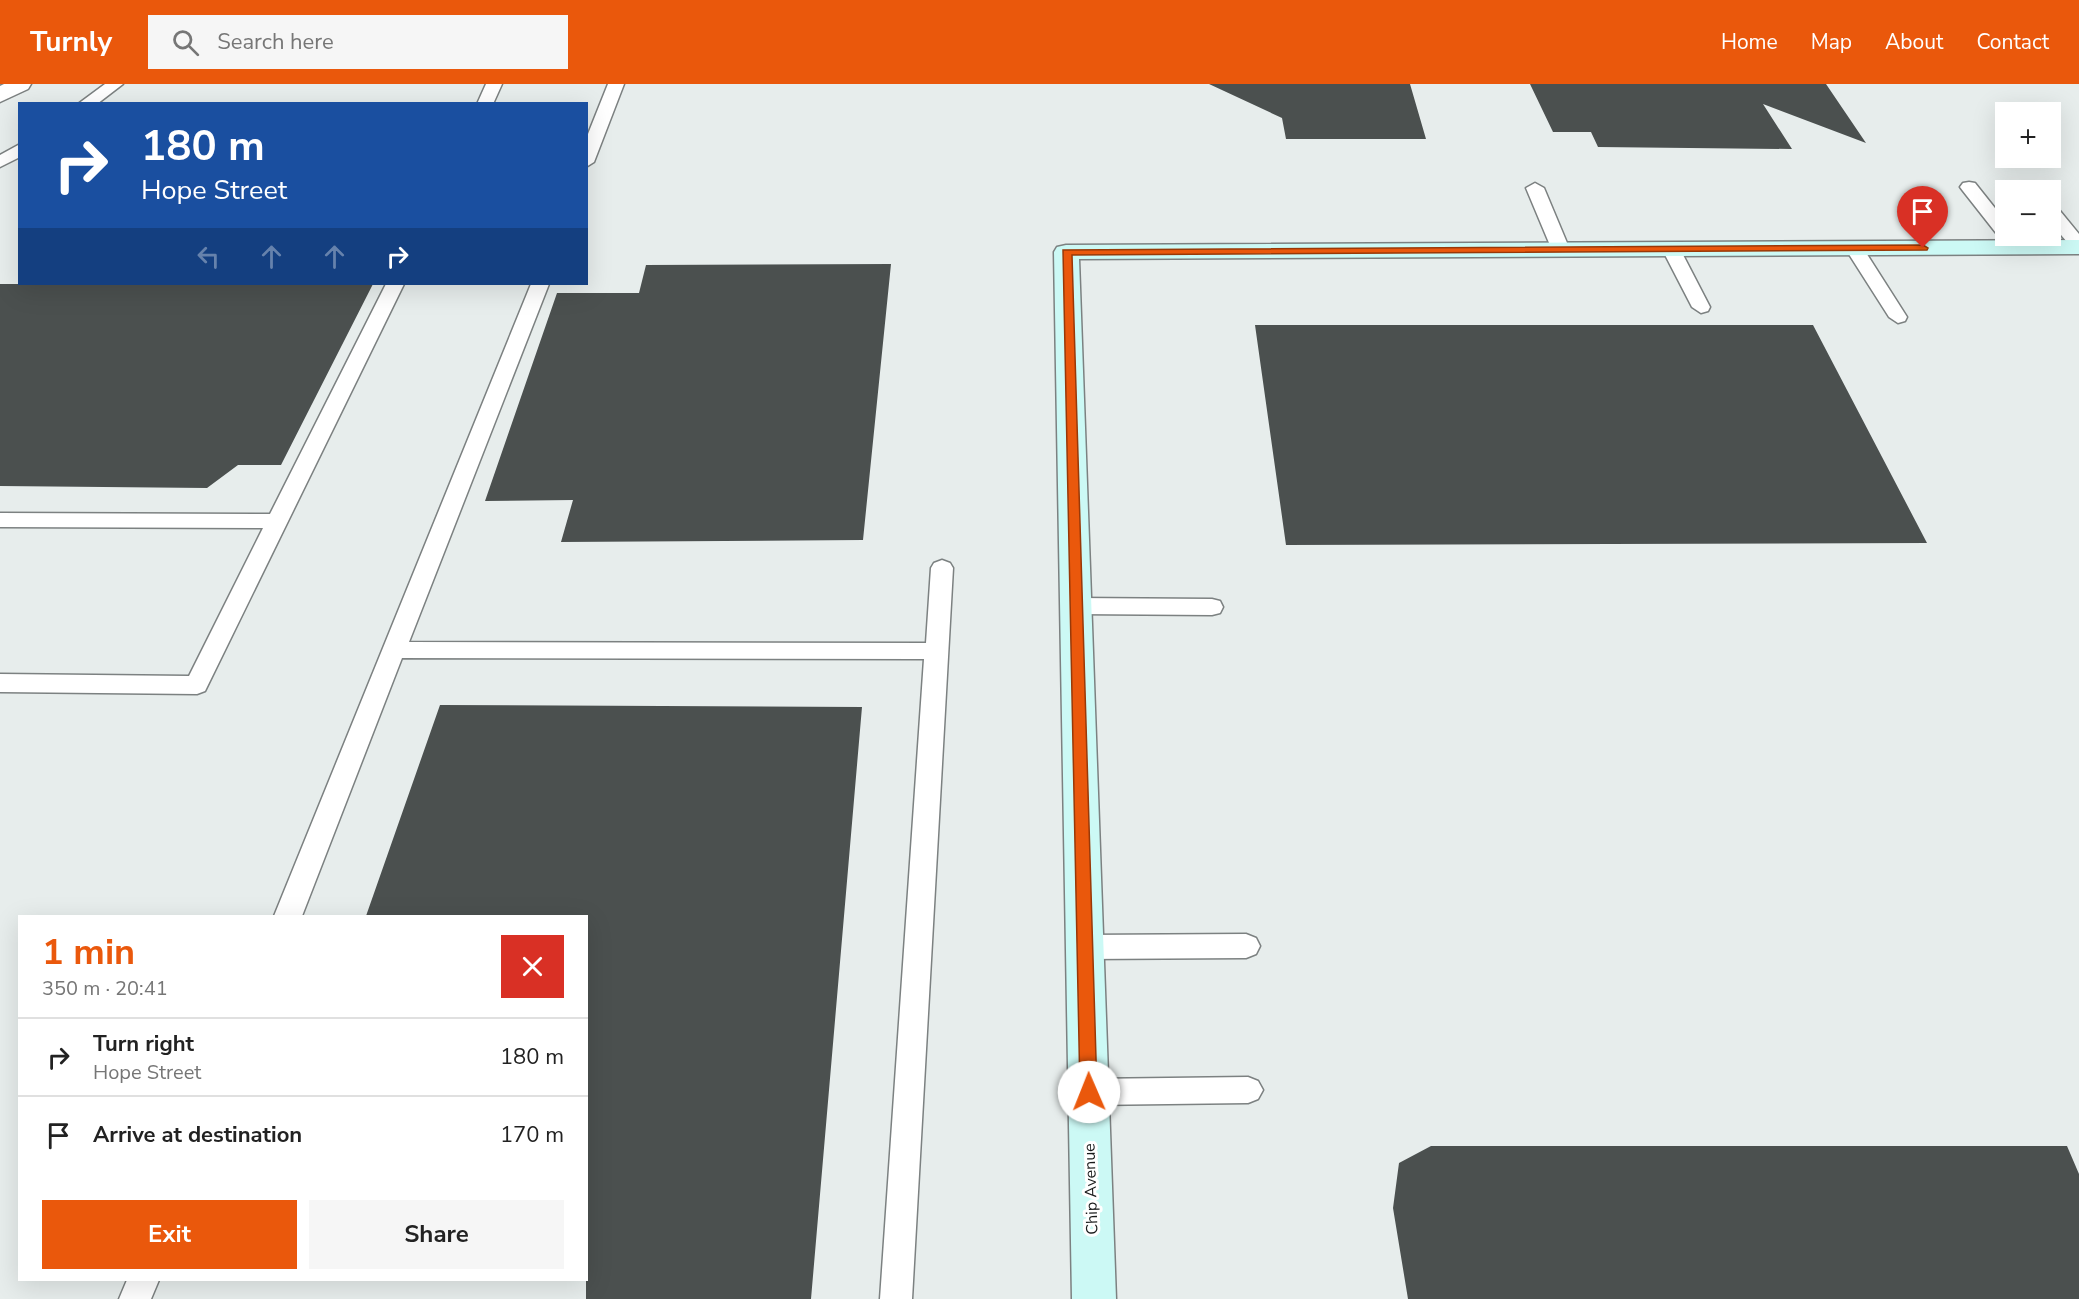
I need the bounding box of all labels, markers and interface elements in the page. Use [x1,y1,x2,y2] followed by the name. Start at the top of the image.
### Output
[148,15,568,69] search box
[30,23,112,61] text: Turnly
[169,26,202,59] icon: search
[217,27,334,57] text: Search here
[1721,28,1778,56] text: Home
[1811,28,1852,56] text: Map
[1885,28,1943,56] text: About
[1976,28,2049,56] text: Contact
[1995,102,2061,246] map controls
[1995,102,2061,168] button: +
[141,118,265,175] text: 180 m
[42,126,120,204] icon: right
[141,172,287,209] text: Hope Street
[1995,180,2061,246] button: −
[1897,186,1948,248] pin
[1906,195,1939,228] icon: arrive
[192,240,225,273] icon: left
[255,240,288,273] icon: ahead
[318,240,351,273] icon: ahead
[381,240,414,273] icon: right
[42,928,135,977] text: 1 min
[501,935,564,998] button: close
[42,975,168,1002] text: 350 m · 20:41
[93,1029,194,1059] text: Turn right
[42,1041,75,1074] icon: right
[500,1042,564,1072] text: 180 m
[93,1059,201,1086] text: Hope Street
[1057,1060,1121,1124] position arrow
[42,1119,75,1152] icon: arrive
[93,1120,302,1150] text: Arrive at destination
[500,1120,564,1150] text: 170 m
[1078,1143,1104,1235] street label: Chip Avenue
[42,1200,297,1269] button: Exit
[309,1200,564,1269] button: Share

